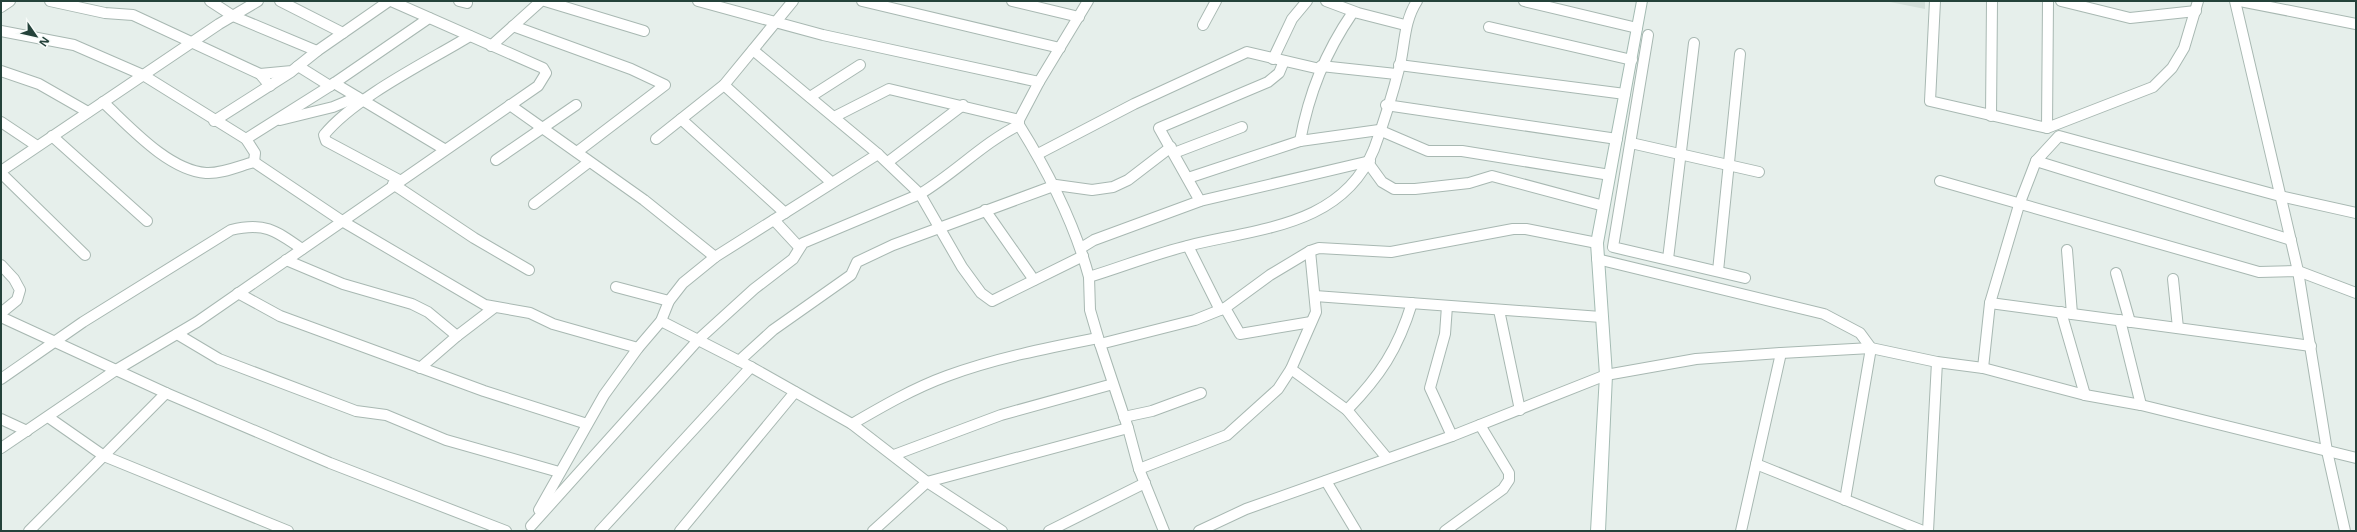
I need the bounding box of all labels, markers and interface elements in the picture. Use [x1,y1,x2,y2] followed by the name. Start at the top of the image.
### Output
[16,16,56,56] north arrow
[36,34,53,50] text: N

